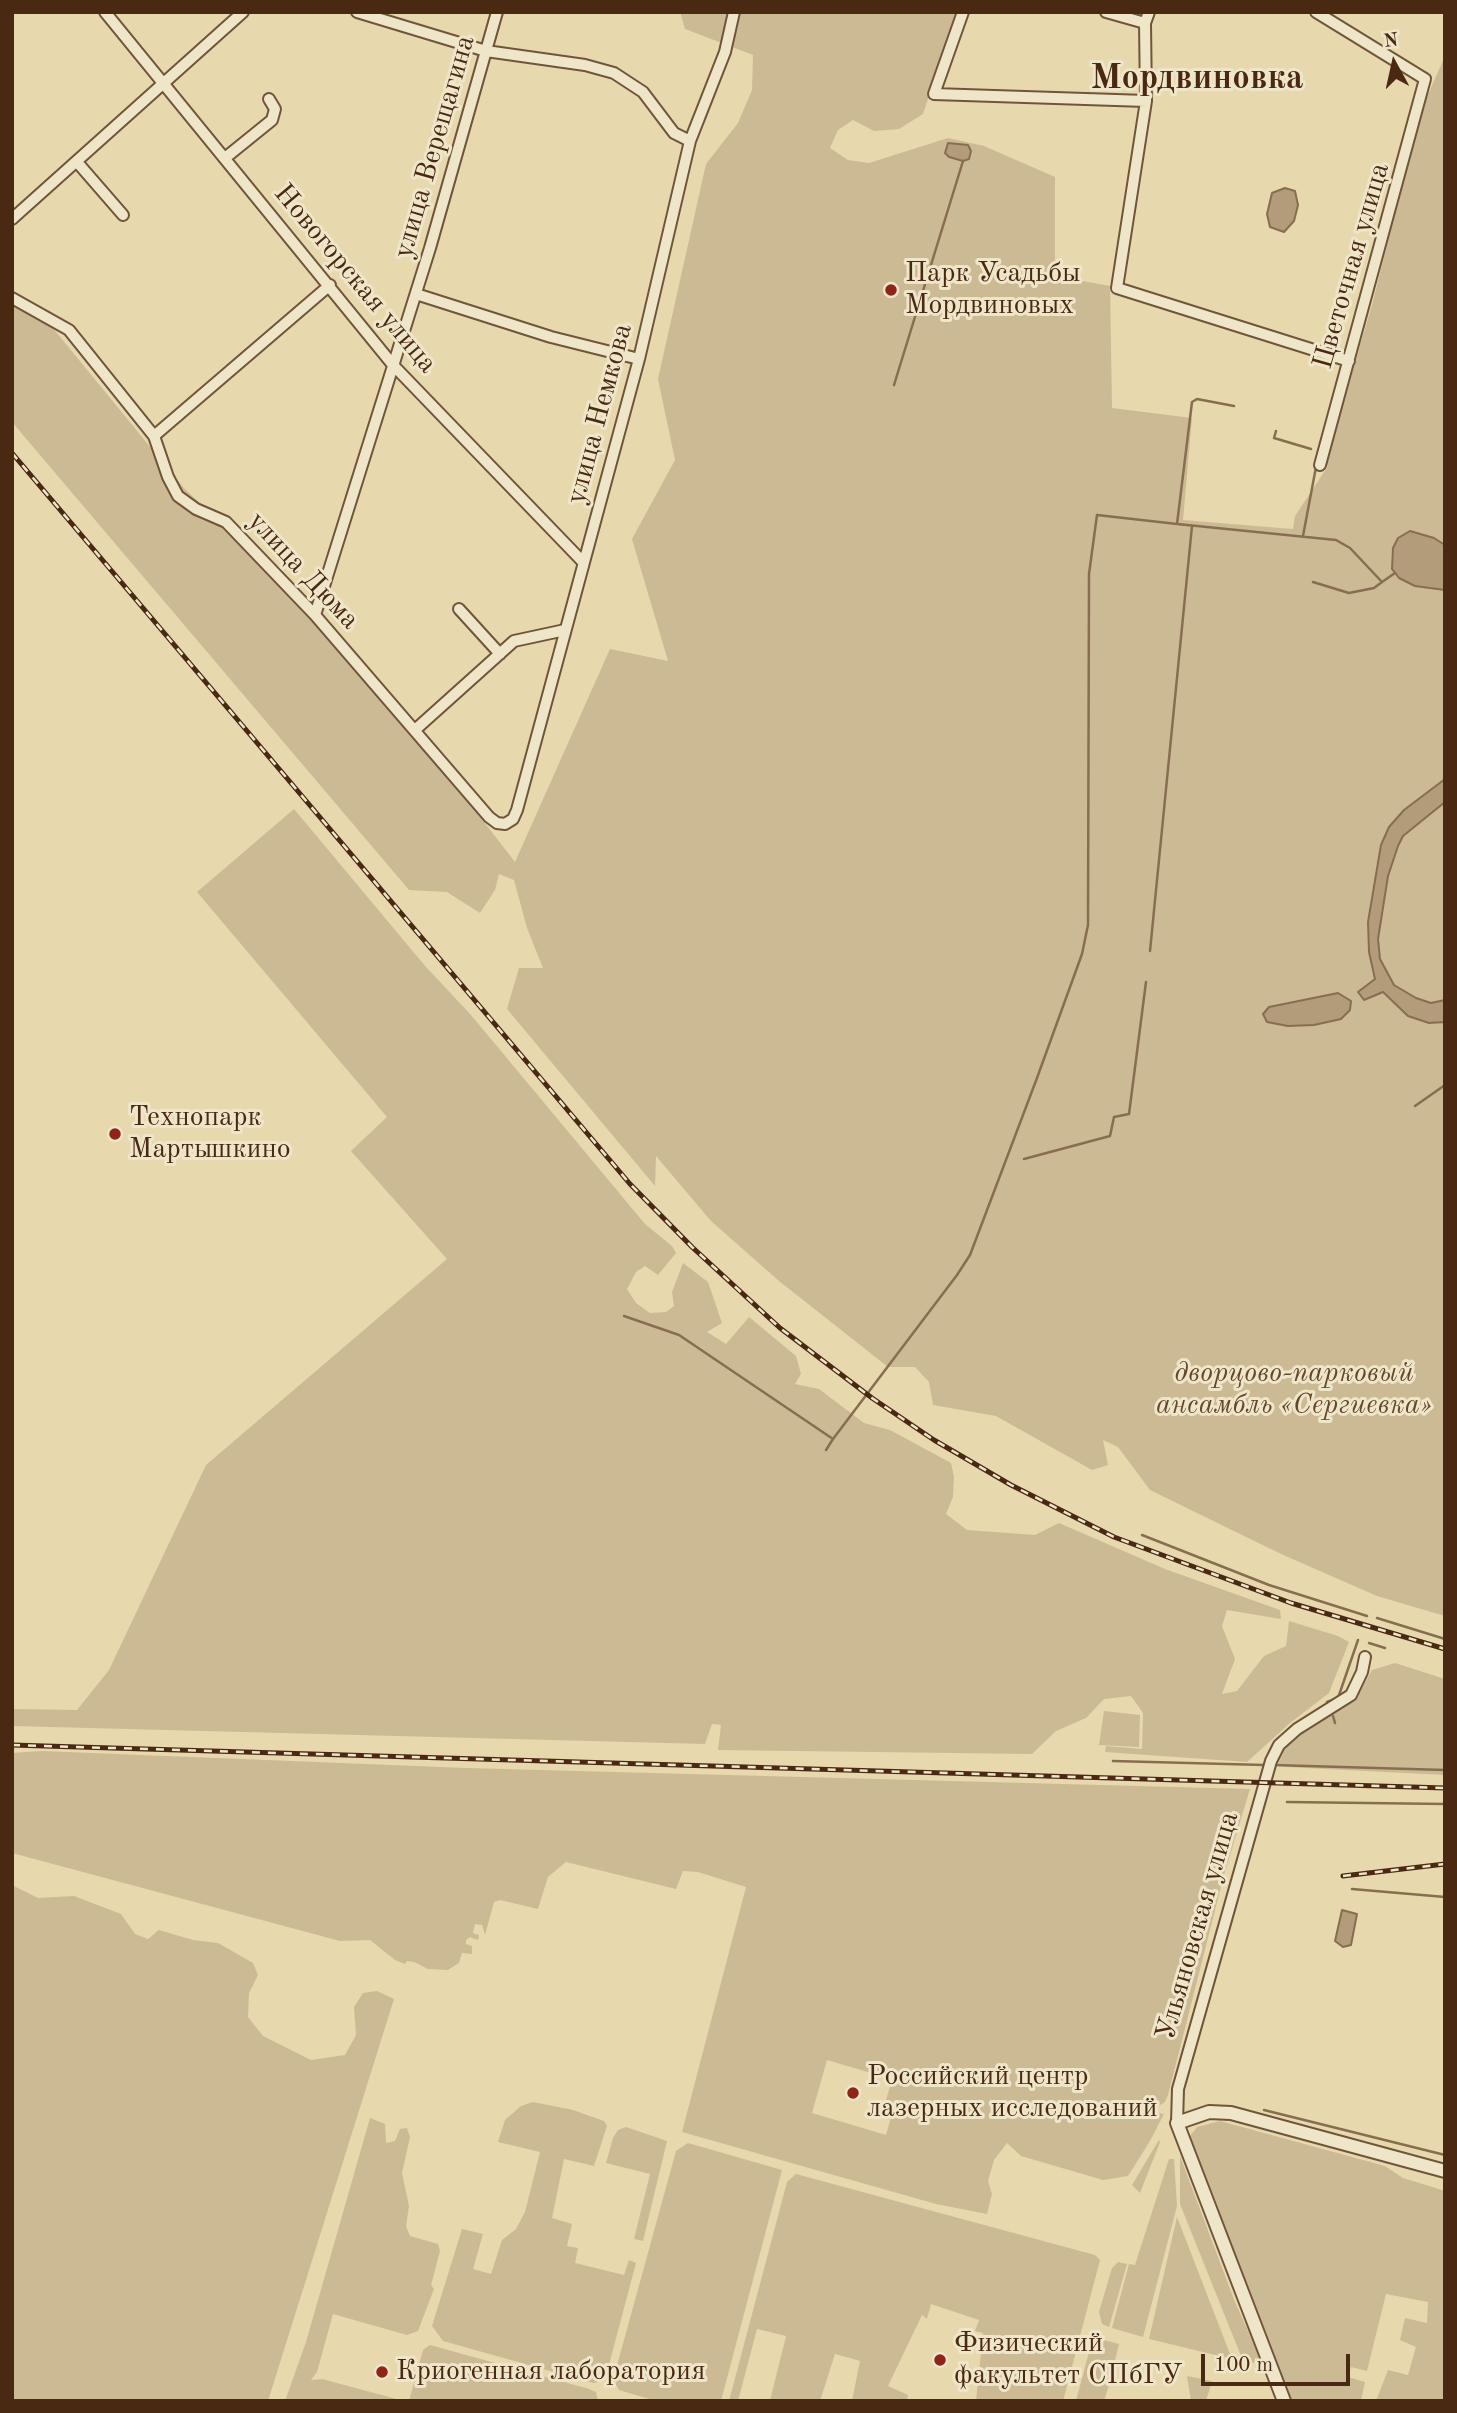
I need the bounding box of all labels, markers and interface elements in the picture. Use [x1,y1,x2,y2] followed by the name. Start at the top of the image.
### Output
[1359,28,1429,98] north arrow
[1382,31,1400,52] text: N
[387,32,483,262] street label: улица Верещагина
[1090,58,1304,100] district label: Мордвиновка
[1306,159,1398,373] street label: Цветочная улица
[266,178,444,380] street label: Новогорская улица
[905,257,1081,323] place label: Парк Усадьбы Мордвиновых
[883,282,899,298] marker: Парк Усадьбы Мордвиновых
[560,320,640,508] street label: улица Немкова
[240,505,366,637] street label: улица Дюма
[129,1101,291,1167] place label: Технопарк Мартышкино
[107,1126,123,1142] marker: Технопарк Мартышкино
[1156,1357,1432,1423] park label: дворцово-парковый ансамбль «Сергиевка»
[1149,1808,1247,2044] street label: Ульяновская улица
[867,2060,1158,2126] place label: Российский центр лазерных исследований
[845,2085,861,2101] marker: Российский центр лазерных исследований
[954,2327,1183,2393] place label: Физический факультет СПбГУ
[1205,2340,1354,2384] scale bar
[932,2352,948,2368] marker: Физический факультет СПбГУ
[396,2355,706,2389] place label: Криогенная лаборатория
[1214,2355,1273,2376] text: 100 m
[374,2364,390,2380] marker: Криогенная лаборатория

